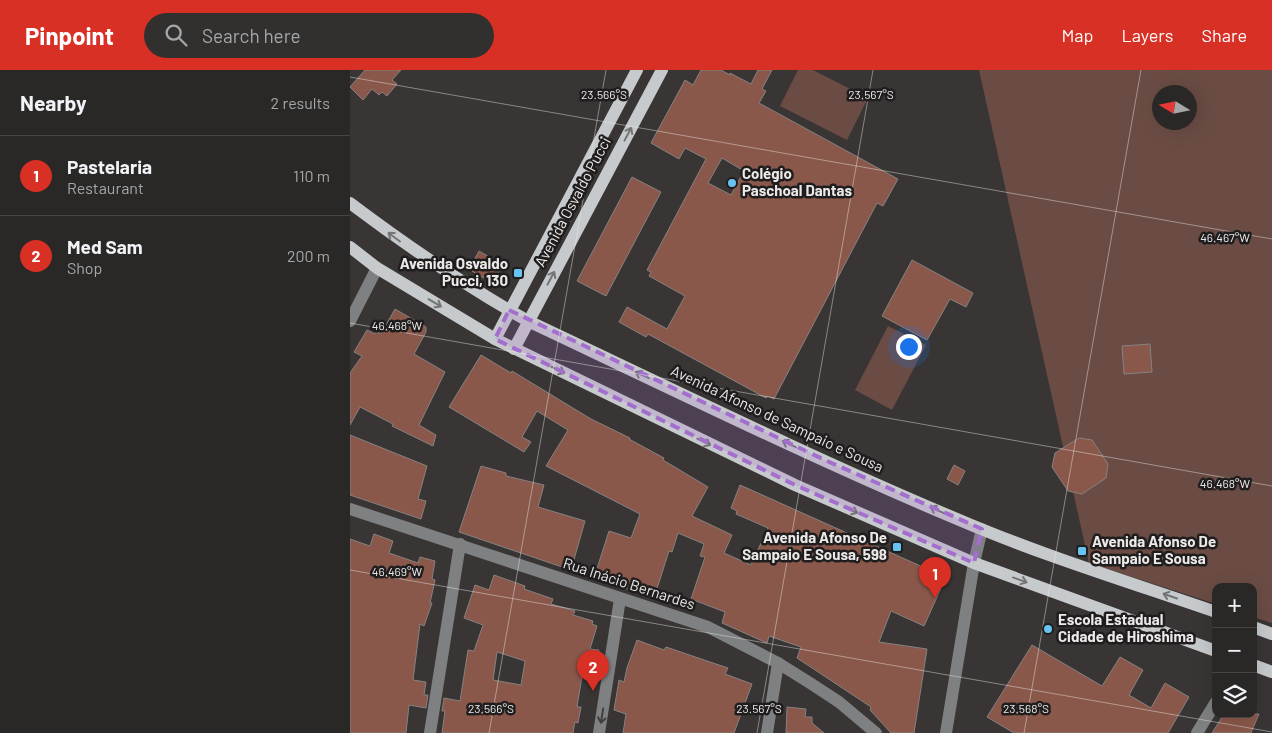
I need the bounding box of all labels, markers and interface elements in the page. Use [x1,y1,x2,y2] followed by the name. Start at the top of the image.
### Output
[144,13,494,58] search box
[25,21,114,50] text: Pinpoint
[162,21,190,49] icon: search
[202,24,301,47] text: Search here
[1061,24,1093,46] text: Map
[1121,24,1174,46] text: Layers
[1202,24,1247,46] text: Share
[1152,85,1197,130] north arrow
[581,87,627,101] text: 23.566°S
[848,87,894,101] text: 23.567°S
[20,90,86,115] text: Nearby
[271,93,330,112] text: 2 results
[623,127,633,142] one-way arrow
[530,134,614,269] street label: Avenida Osvaldo Pucci
[67,155,152,178] text: Pastelaria
[742,164,852,199] place label: Colégio Paschoal Dantas
[33,166,39,185] text: 1
[293,166,330,185] text: 110 m
[726,177,738,189] marker: Colégio Paschoal Dantas
[67,178,144,197] text: Restaurant
[1200,230,1250,244] text: 46.467°W
[387,232,401,242] one-way arrow
[67,235,143,258] text: Med Sam
[32,246,40,265] text: 2
[287,246,330,265] text: 200 m
[400,254,508,289] place label: Avenida Osvaldo Pucci, 130
[67,258,102,277] text: Shop
[512,267,524,279] marker: Avenida Osvaldo Pucci, 130
[547,271,556,286] one-way arrow
[427,298,441,308] one-way arrow
[372,318,423,332] text: 46.468°W
[896,334,922,360] your location
[668,361,886,475] street label: Avenida Afonso de Sampaio e Sousa
[550,366,565,375] one-way arrow
[635,370,650,379] one-way arrow
[696,437,711,447] one-way arrow
[782,438,797,448] one-way arrow
[1200,476,1251,490] text: 46.468°W
[843,505,858,515] one-way arrow
[930,505,945,515] one-way arrow
[742,528,887,563] place label: Avenida Afonso De Sampaio E Sousa, 598
[1092,532,1216,567] place label: Avenida Afonso De Sampaio E Sousa
[891,541,903,553] marker: Avenida Afonso De Sampaio E Sousa, 598
[1076,545,1088,557] marker: Avenida Afonso De Sampaio E Sousa
[561,553,697,613] street label: Rua Inácio Bernardes
[919,557,951,598] pin: 1
[372,564,423,578] text: 46.469°W
[1012,576,1027,585] one-way arrow
[1212,583,1257,718] map controls
[1212,583,1257,628] button: +
[1162,591,1178,600] one-way arrow
[1058,610,1194,645] place label: Escola Estadual Cidade de Hiroshima
[1042,623,1054,635] marker: Escola Estadual Cidade de Hiroshima
[1212,628,1257,673] button: −
[577,650,609,691] pin: 2
[1212,673,1257,718] button: layers
[468,701,514,715] text: 23.566°S
[736,701,782,715] text: 23.567°S
[1003,701,1049,715] text: 23.568°S
[596,708,606,724] one-way arrow

